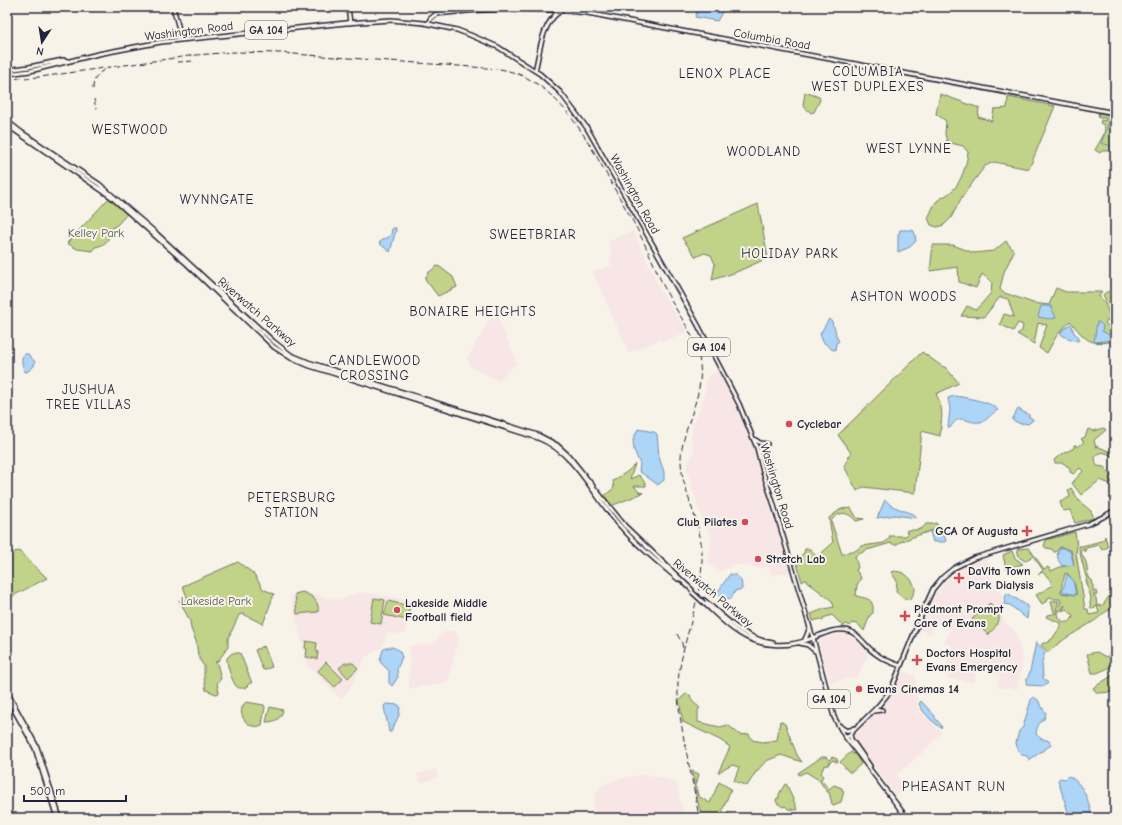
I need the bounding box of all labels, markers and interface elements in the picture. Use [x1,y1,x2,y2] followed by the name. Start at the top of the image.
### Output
[144,19,234,43] street label: Washington Road
[245,21,287,39] road number: GA 104
[22,22,62,62] north arrow
[733,25,811,53] street label: Columbia Road
[35,44,45,58] text: N
[811,64,925,94] district label: COLUMBIA WEST DUPLEXES
[679,66,771,81] district label: LENOX PLACE
[92,122,168,137] district label: WESTWOOD
[866,141,952,156] district label: WEST LYNNE
[727,144,801,159] district label: WOODLAND
[607,152,663,236] street label: Washington Road
[180,192,254,207] district label: WYNNGATE
[68,226,124,240] park label: Kelley Park
[489,227,577,242] district label: SWEETBRIAR
[741,246,839,261] district label: HOLIDAY PARK
[215,274,300,350] street label: Riverwatch Parkway
[851,289,957,304] district label: ASHTON WOODS
[409,304,537,319] district label: BONAIRE HEIGHTS
[688,338,730,356] road number: GA 104
[329,353,421,383] district label: CANDLEWOOD CROSSING
[46,382,132,412] district label: JUSHUA TREE VILLAS
[797,417,841,431] place label: Cyclebar
[784,419,794,429] marker: Cyclebar
[757,441,797,531] street label: Washington Road
[248,490,336,520] district label: PETERSBURG STATION
[677,515,737,529] place label: Club Pilates
[740,517,750,527] marker: Club Pilates
[935,524,1018,538] place label: GCA Of Augusta
[1021,525,1033,537] marker: GCA Of Augusta
[766,552,825,566] place label: Stretch Lab
[753,554,763,564] marker: Stretch Lab
[670,556,756,631] street label: Riverwatch Parkway
[968,564,1034,592] place label: DaVita Town Park Dialysis
[953,572,965,584] marker: DaVita Town Park Dialysis
[181,594,252,608] park label: Lakeside Park
[405,596,487,624] place label: Lakeside Middle Football field
[914,602,1004,630] place label: Piedmont Prompt Care of Evans
[392,605,402,615] marker: Lakeside Middle Football field
[899,610,911,622] marker: Piedmont Prompt Care of Evans
[926,646,1018,674] place label: Doctors Hospital Evans Emergency
[911,654,923,666] marker: Doctors Hospital Evans Emergency
[867,682,959,696] place label: Evans Cinemas 14
[854,684,864,694] marker: Evans Cinemas 14
[808,690,850,708] road number: GA 104
[24,777,126,803] scale bar
[902,779,1006,794] district label: PHEASANT RUN
[30,784,65,798] text: 500 m

